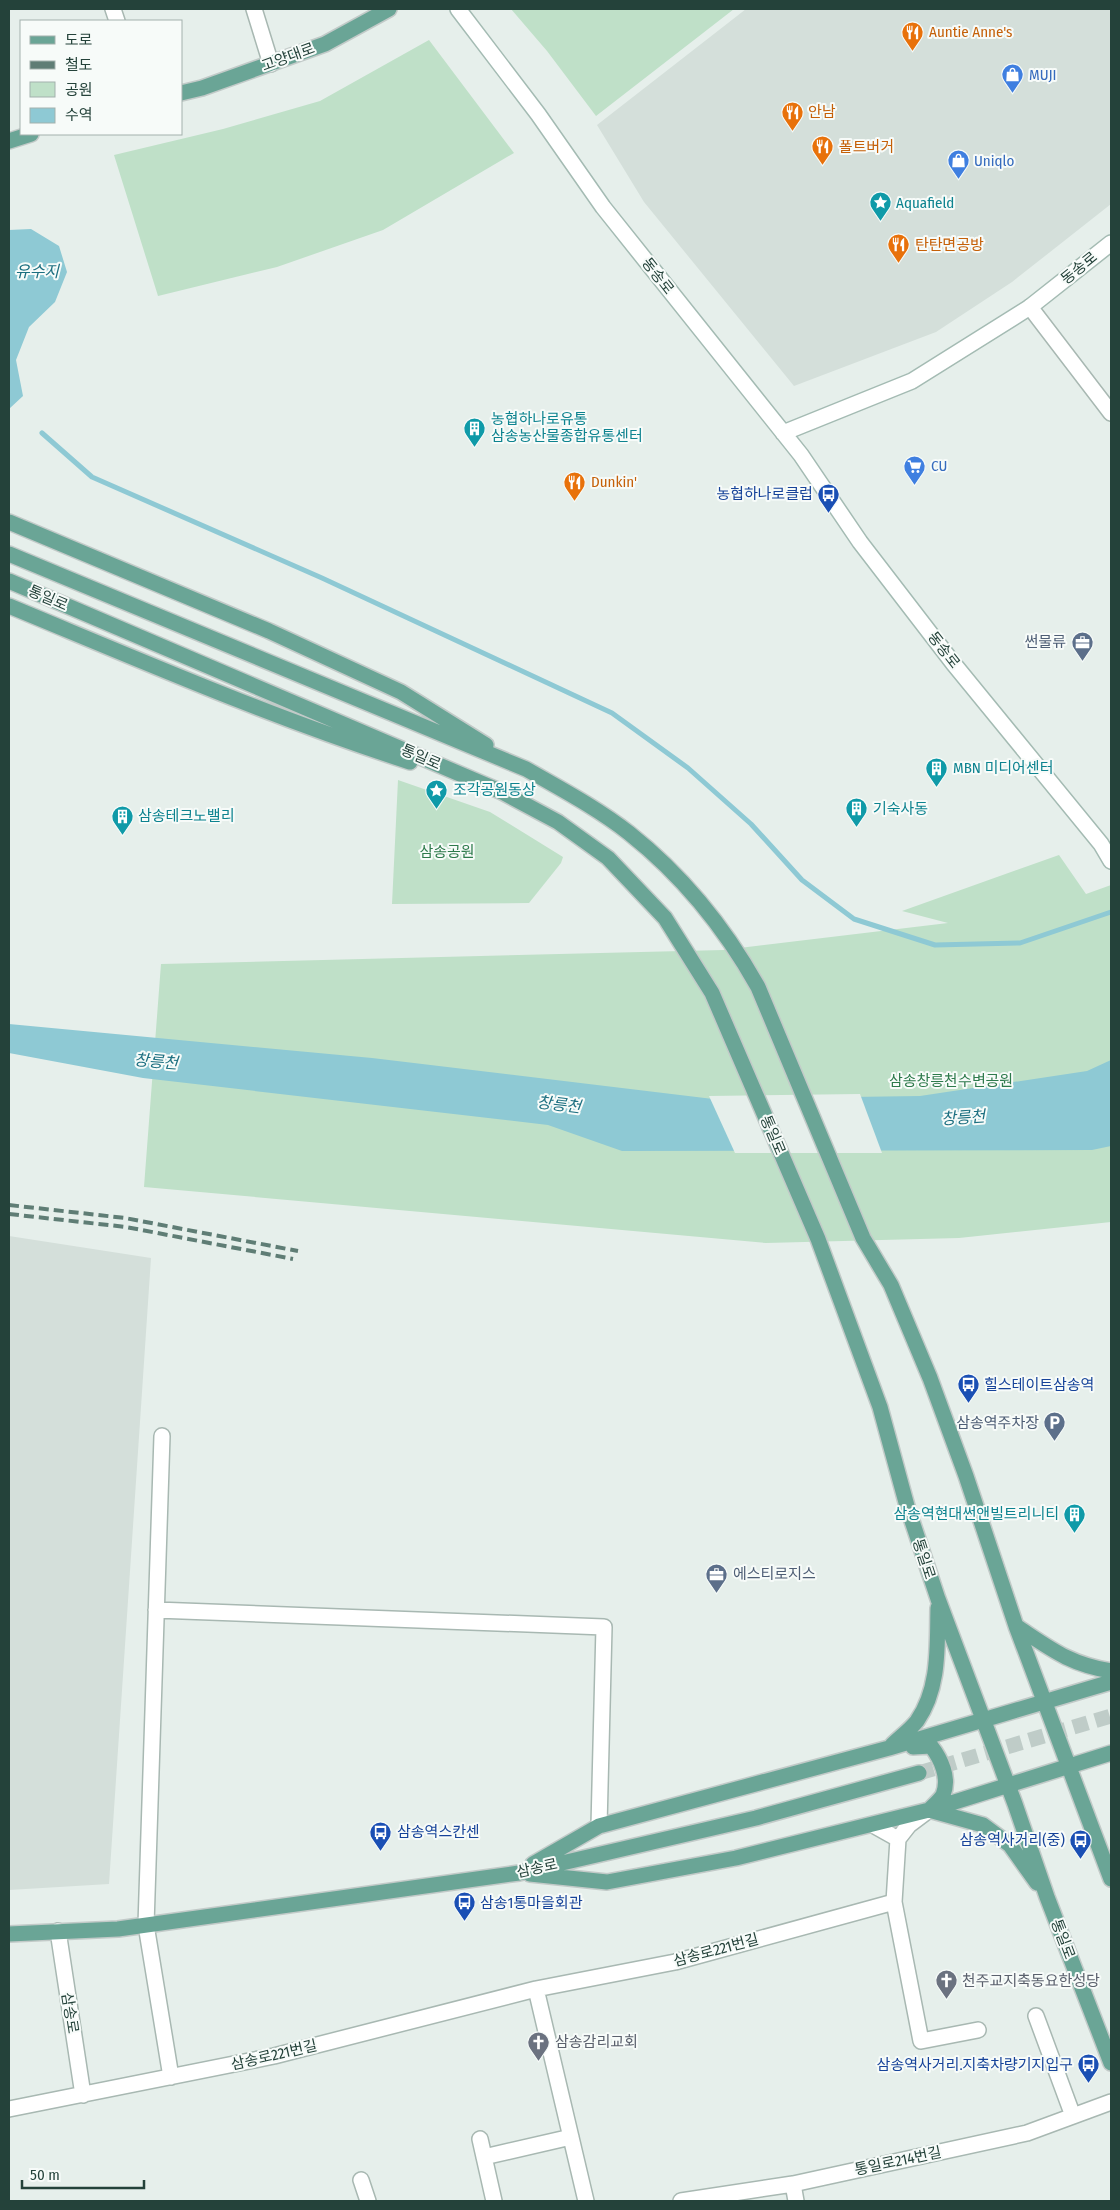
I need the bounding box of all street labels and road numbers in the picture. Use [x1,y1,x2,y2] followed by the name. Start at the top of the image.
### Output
[259,39,317,75] street label: 고양대로
[1057,248,1101,288] street label: 동송로
[638,254,678,298] street label: 동송로
[25,582,71,614] street label: 통일로
[924,628,964,672] street label: 동송로
[398,741,444,773] street label: 통일로
[757,1112,789,1158] street label: 통일로
[909,1537,939,1581] street label: 통일로
[515,1855,559,1881] street label: 삼송로
[1047,1916,1079,1962] street label: 통일로
[671,1930,761,1970] street label: 삼송로221번길
[58,1991,82,2035] street label: 삼송로
[229,2036,319,2074] street label: 삼송로221번길
[853,2143,943,2179] street label: 통일로214번길

